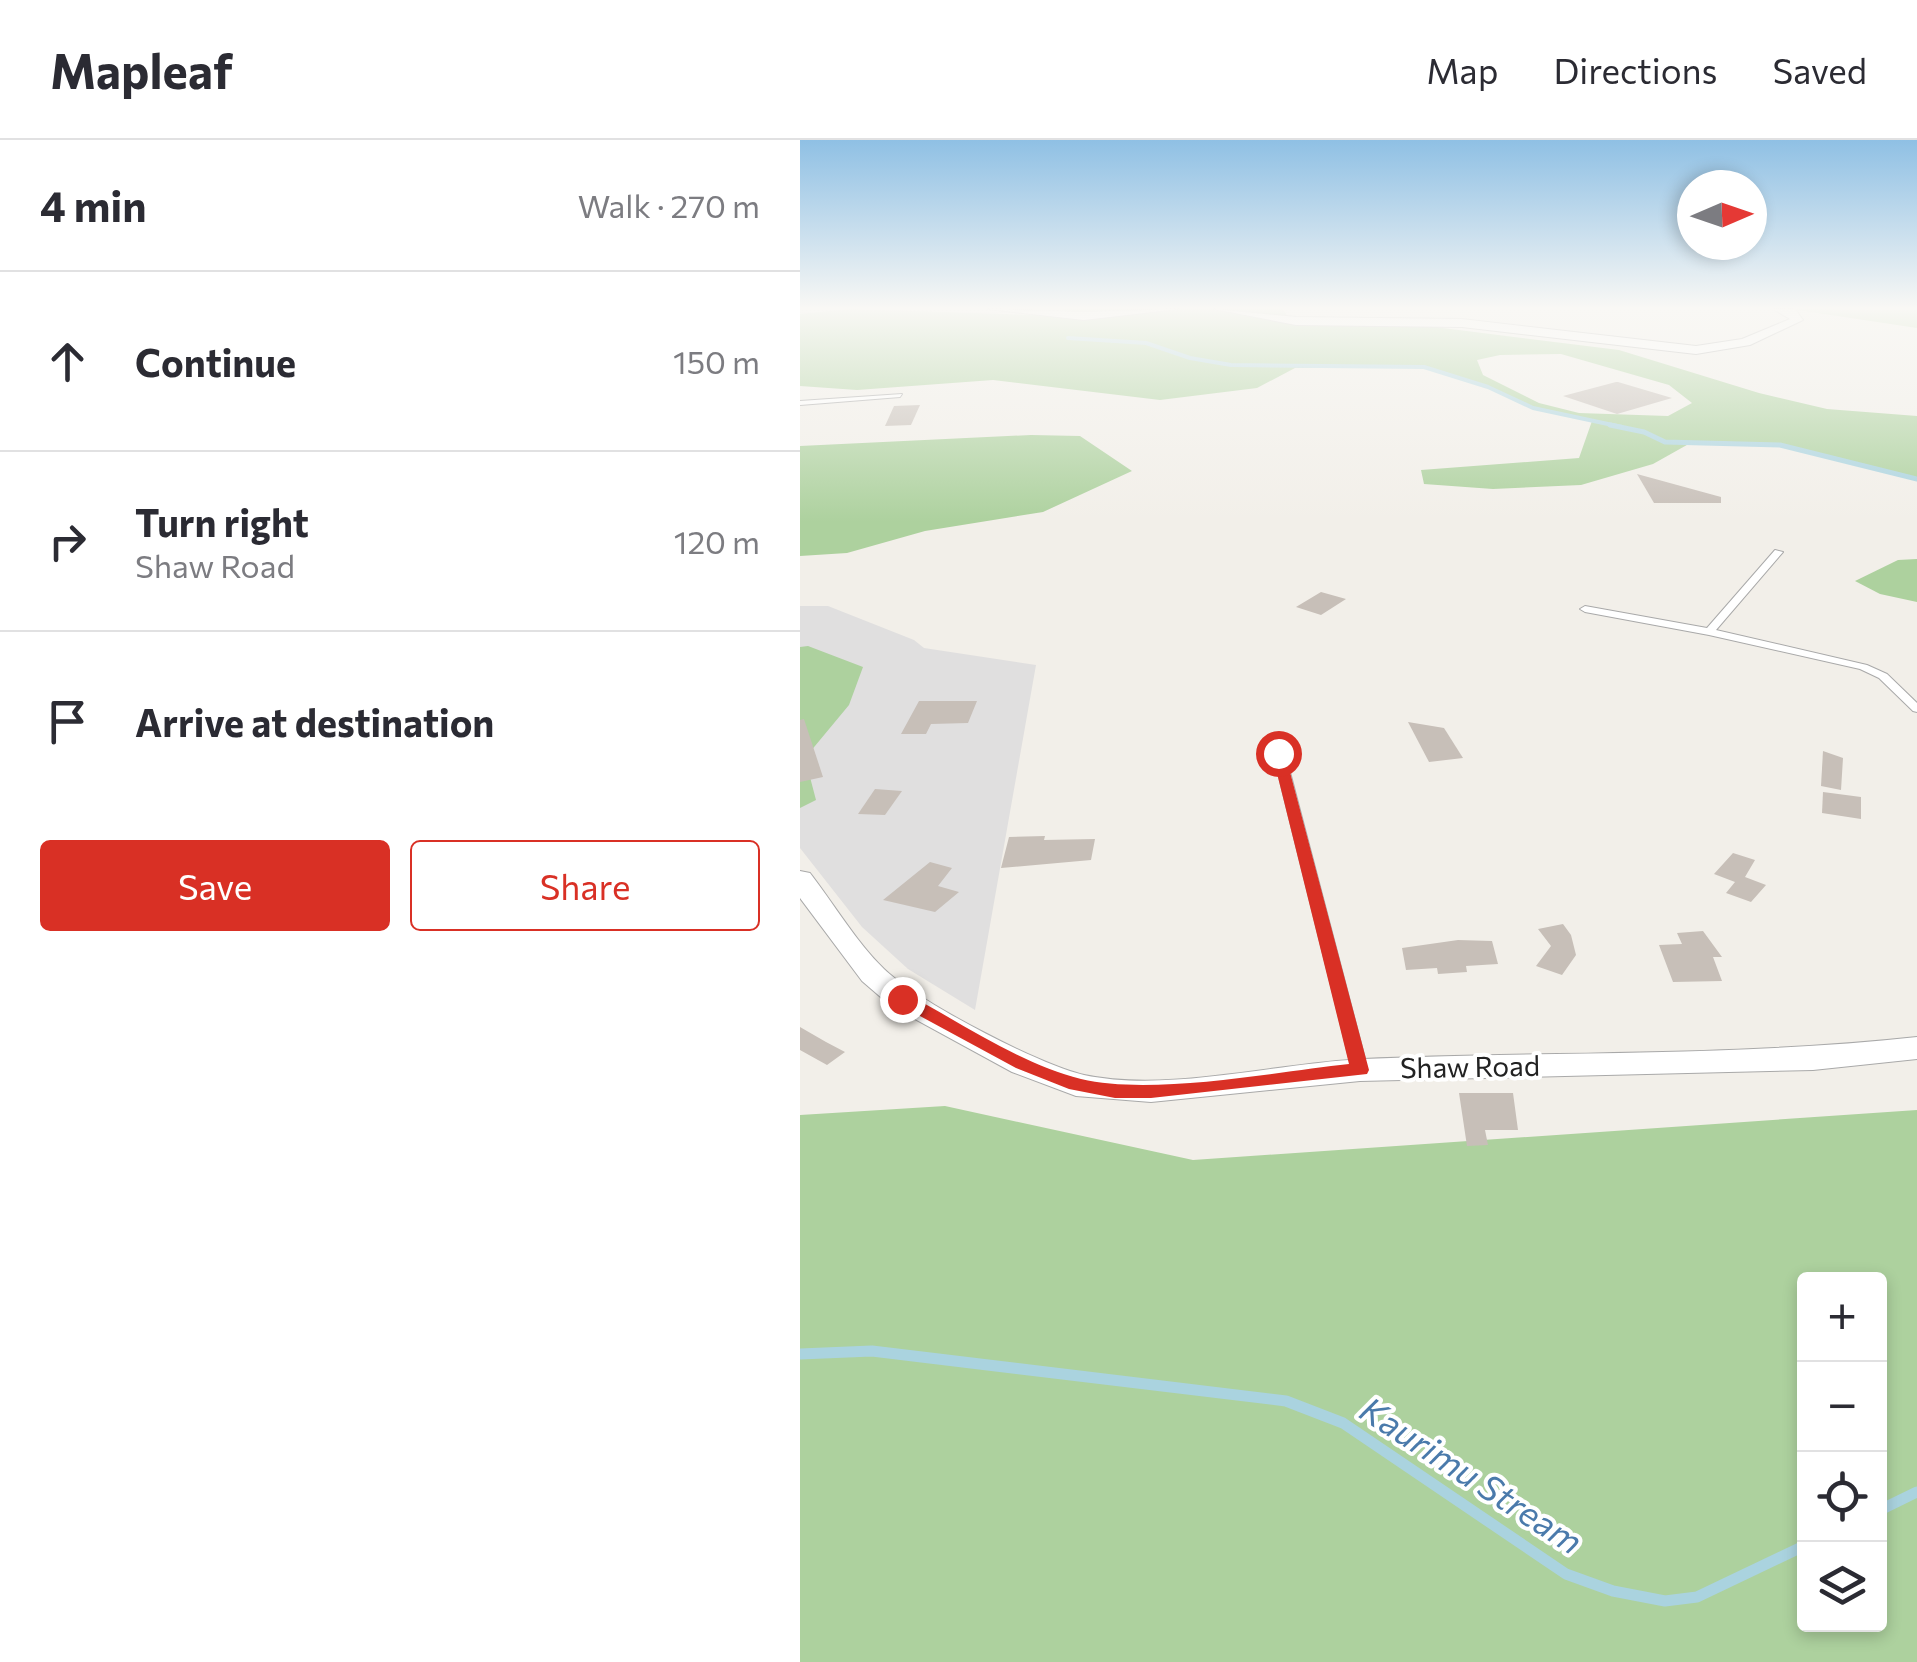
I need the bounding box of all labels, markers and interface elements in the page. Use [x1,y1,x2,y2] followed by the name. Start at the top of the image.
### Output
[50,40,233,99] text: Mapleaf
[1426,48,1498,91] text: Map
[1553,48,1718,91] text: Directions
[1773,48,1867,91] text: Saved
[1677,170,1767,260] north arrow
[40,179,146,231] text: 4 min
[578,185,760,225] text: Walk · 270 m
[40,334,95,389] icon: ahead
[135,338,296,385] text: Continue
[673,341,760,381] text: 150 m
[135,498,309,545] text: Turn right
[40,514,95,569] icon: right
[674,521,760,561] text: 120 m
[135,545,295,585] text: Shaw Road
[40,694,95,749] icon: arrive
[135,698,494,745] text: Arrive at destination
[1256,731,1302,777] route start
[40,840,390,931] button: Save
[410,840,760,931] button: Share
[880,977,926,1023] route end
[1400,1048,1540,1084] street label: Shaw Road
[1797,1272,1887,1632] map controls
[1797,1272,1887,1362] button: +
[1797,1362,1887,1452] button: −
[1353,1386,1592,1562] water label: Kaurimu Stream
[1797,1452,1887,1542] button: locate
[1797,1542,1887,1632] button: layers

